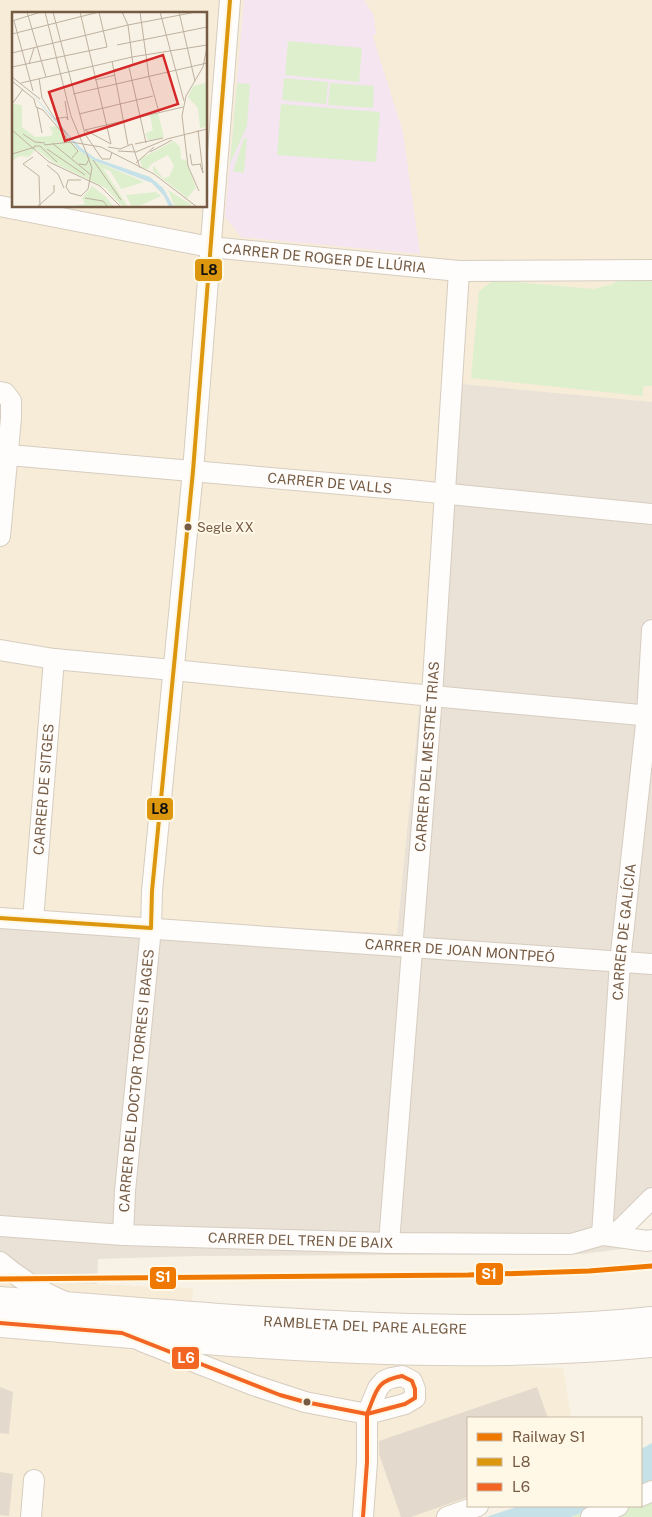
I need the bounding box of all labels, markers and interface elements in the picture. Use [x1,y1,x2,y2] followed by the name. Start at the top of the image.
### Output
[12,12,208,208] inset map
[222,240,427,276] street label: CARRER DE ROGER DE LLÚRIA
[194,258,223,282] line badge: L8
[200,262,218,278] text: L8
[267,470,393,496] street label: CARRER DE VALLS
[197,520,254,535] place label: Segle XX
[183,522,193,532] marker: Segle XX
[412,661,442,852] street label: CARRER DEL MESTRE TRIAS
[30,723,57,856] street label: CARRER DE SITGES
[146,797,174,821] line badge: L8
[151,801,169,817] text: L8
[609,862,639,1001] street label: CARRER DE GALÍCIA
[364,936,556,965] street label: CARRER DE JOAN MONTPEÓ
[116,948,157,1213] street label: CARRER DEL DOCTOR TORRES I BAGES
[208,1230,394,1251] street label: CARRER DEL TREN DE BAIX
[475,1262,504,1286] line badge: S1
[149,1266,177,1290] line badge: S1
[481,1266,497,1282] text: S1
[155,1269,171,1285] text: S1
[263,1313,467,1337] street label: RAMBLETA DEL PARE ALEGRE
[171,1346,200,1370] line badge: L6
[177,1350,195,1366] text: L6
[302,1397,312,1407] unlabelled marker
[467,1417,642,1507] legend
[512,1428,586,1445] text: Railway S1
[512,1453,530,1470] text: L8
[512,1478,530,1495] text: L6

